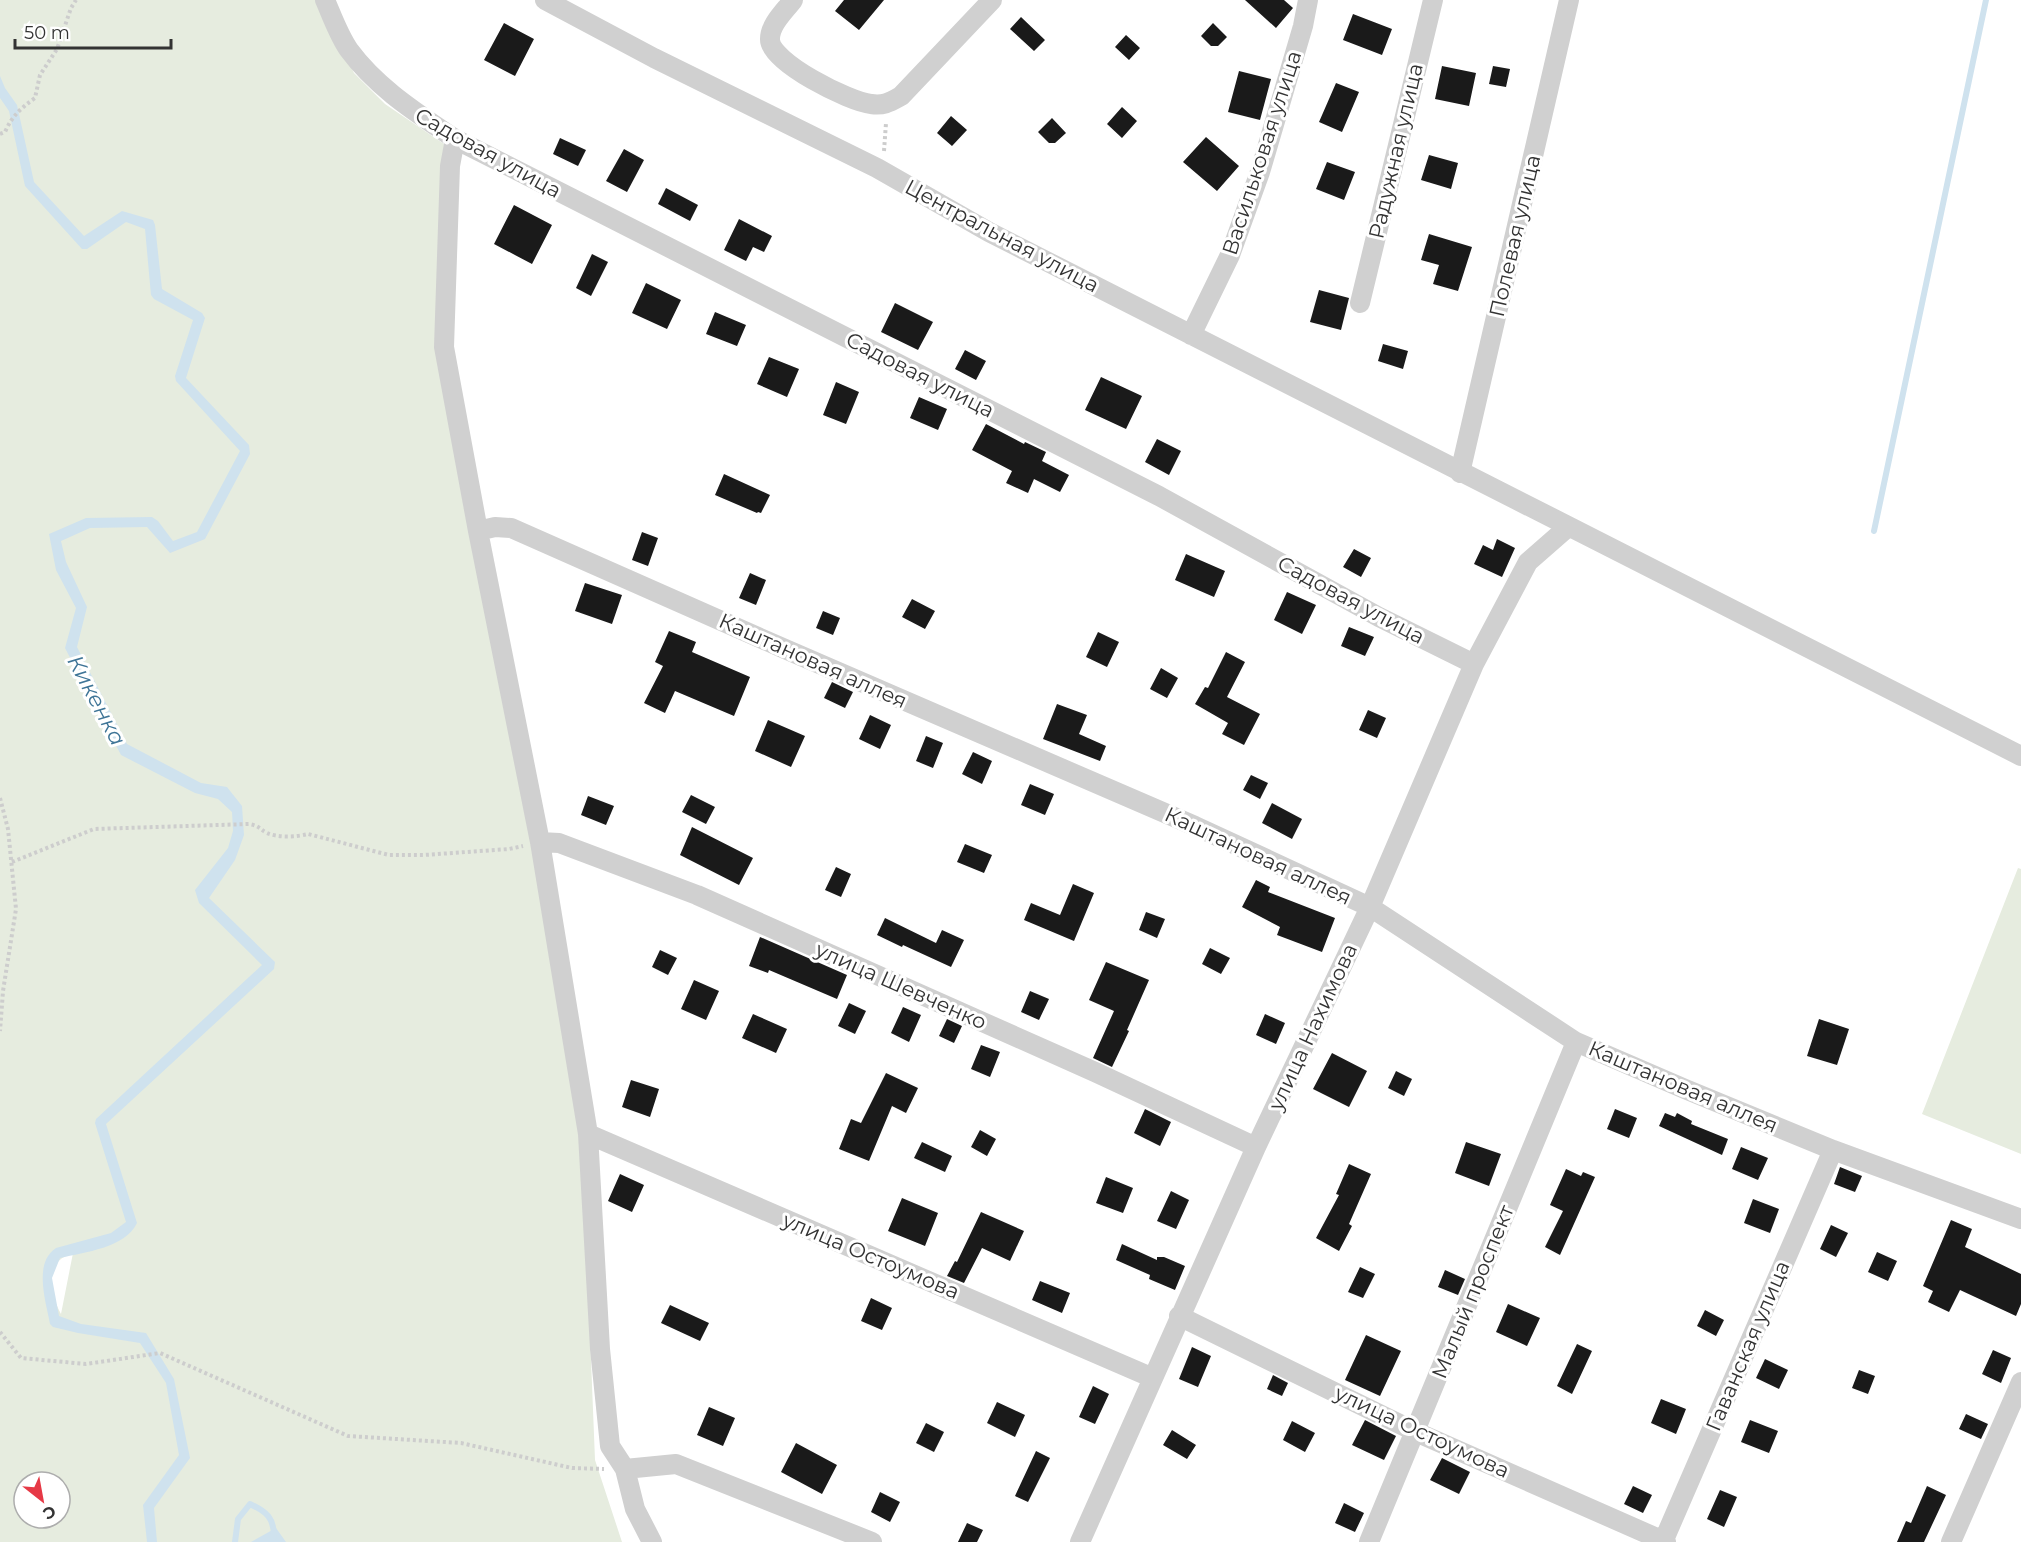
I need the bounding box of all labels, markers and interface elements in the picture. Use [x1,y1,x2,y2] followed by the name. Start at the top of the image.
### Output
[15,12,171,50] scale bar
[24,22,70,44] text: 50 m
[1217,48,1306,258] street label: Васильковая улица
[1363,61,1428,241] street label: Радужная улица
[411,102,566,203] street label: Садовая улица
[1484,152,1545,319] street label: Полевая улица
[901,174,1103,297] street label: Центральная улица
[842,326,998,423] street label: Садовая улица
[1273,550,1429,649] street label: Садовая улица
[715,608,911,713] street label: Каштановая аллея
[61,650,132,750] water label: Кикенка
[1161,801,1356,910] street label: Каштановая аллея
[811,936,991,1035] street label: улица Шевченко
[1263,939,1362,1115] street label: улица Нахимова
[1585,1035,1782,1138] street label: Каштановая аллея
[1426,1201,1519,1382] street label: Малый проспект
[778,1207,963,1304] street label: улица Остоумова
[1700,1257,1795,1435] street label: Гаванская улица
[1330,1380,1513,1483] street label: улица Остоумова
[12,1470,72,1530] north arrow
[39,1501,59,1524] text: С

